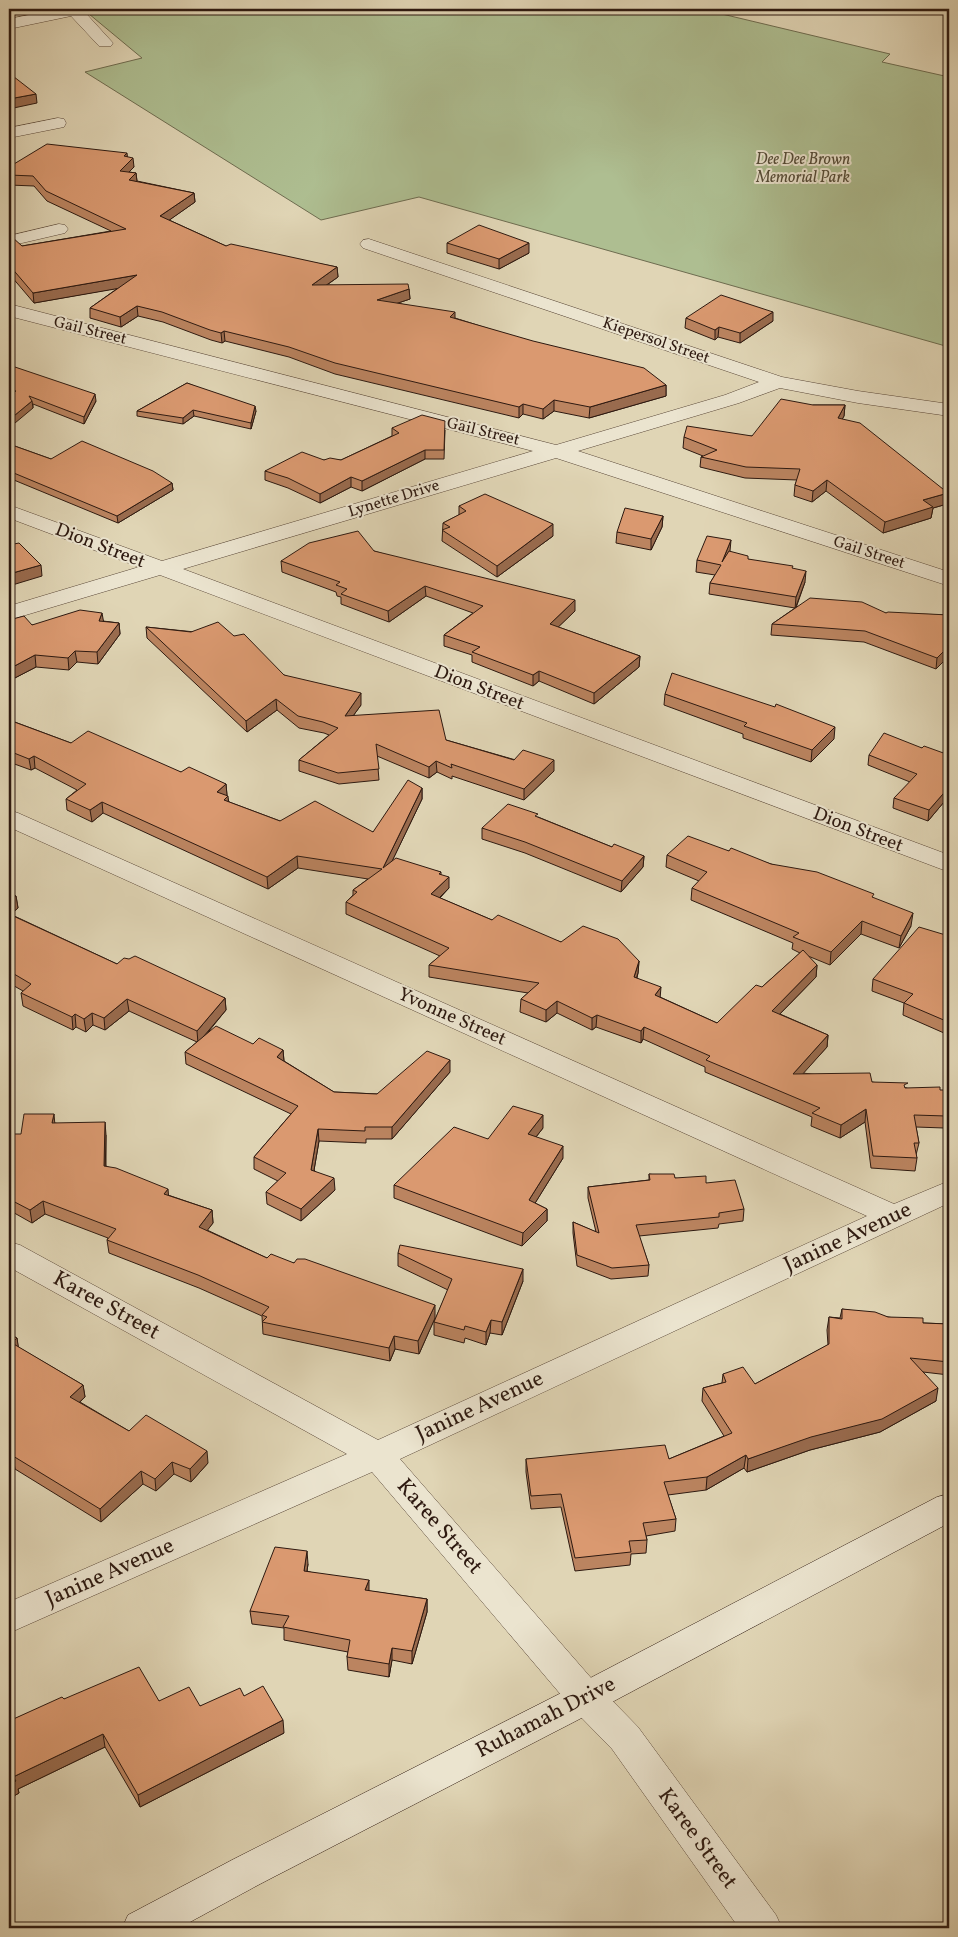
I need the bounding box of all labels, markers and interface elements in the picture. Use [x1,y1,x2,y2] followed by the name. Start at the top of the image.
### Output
[755,149,850,189] park label: Dee Dee Brown Memorial Park
[51,311,129,351] street label: Gail Street
[600,312,713,370] street label: Kiepersol Street
[444,412,522,452] street label: Gail Street
[346,475,442,523] street label: Lynette Drive
[51,517,149,575] street label: Dion Street
[830,531,908,575] street label: Gail Street
[430,659,528,717] street label: Dion Street
[809,801,907,859] street label: Dion Street
[394,982,511,1053] street label: Yvonne Street
[779,1195,917,1281] street label: Janine Avenue
[47,1264,165,1348] street label: Karee Street
[411,1364,549,1450] street label: Janine Avenue
[389,1472,490,1582] street label: Karee Street
[41,1531,179,1615] street label: Janine Avenue
[471,1669,621,1767] street label: Ruhamah Drive
[650,1782,744,1896] street label: Karee Street

